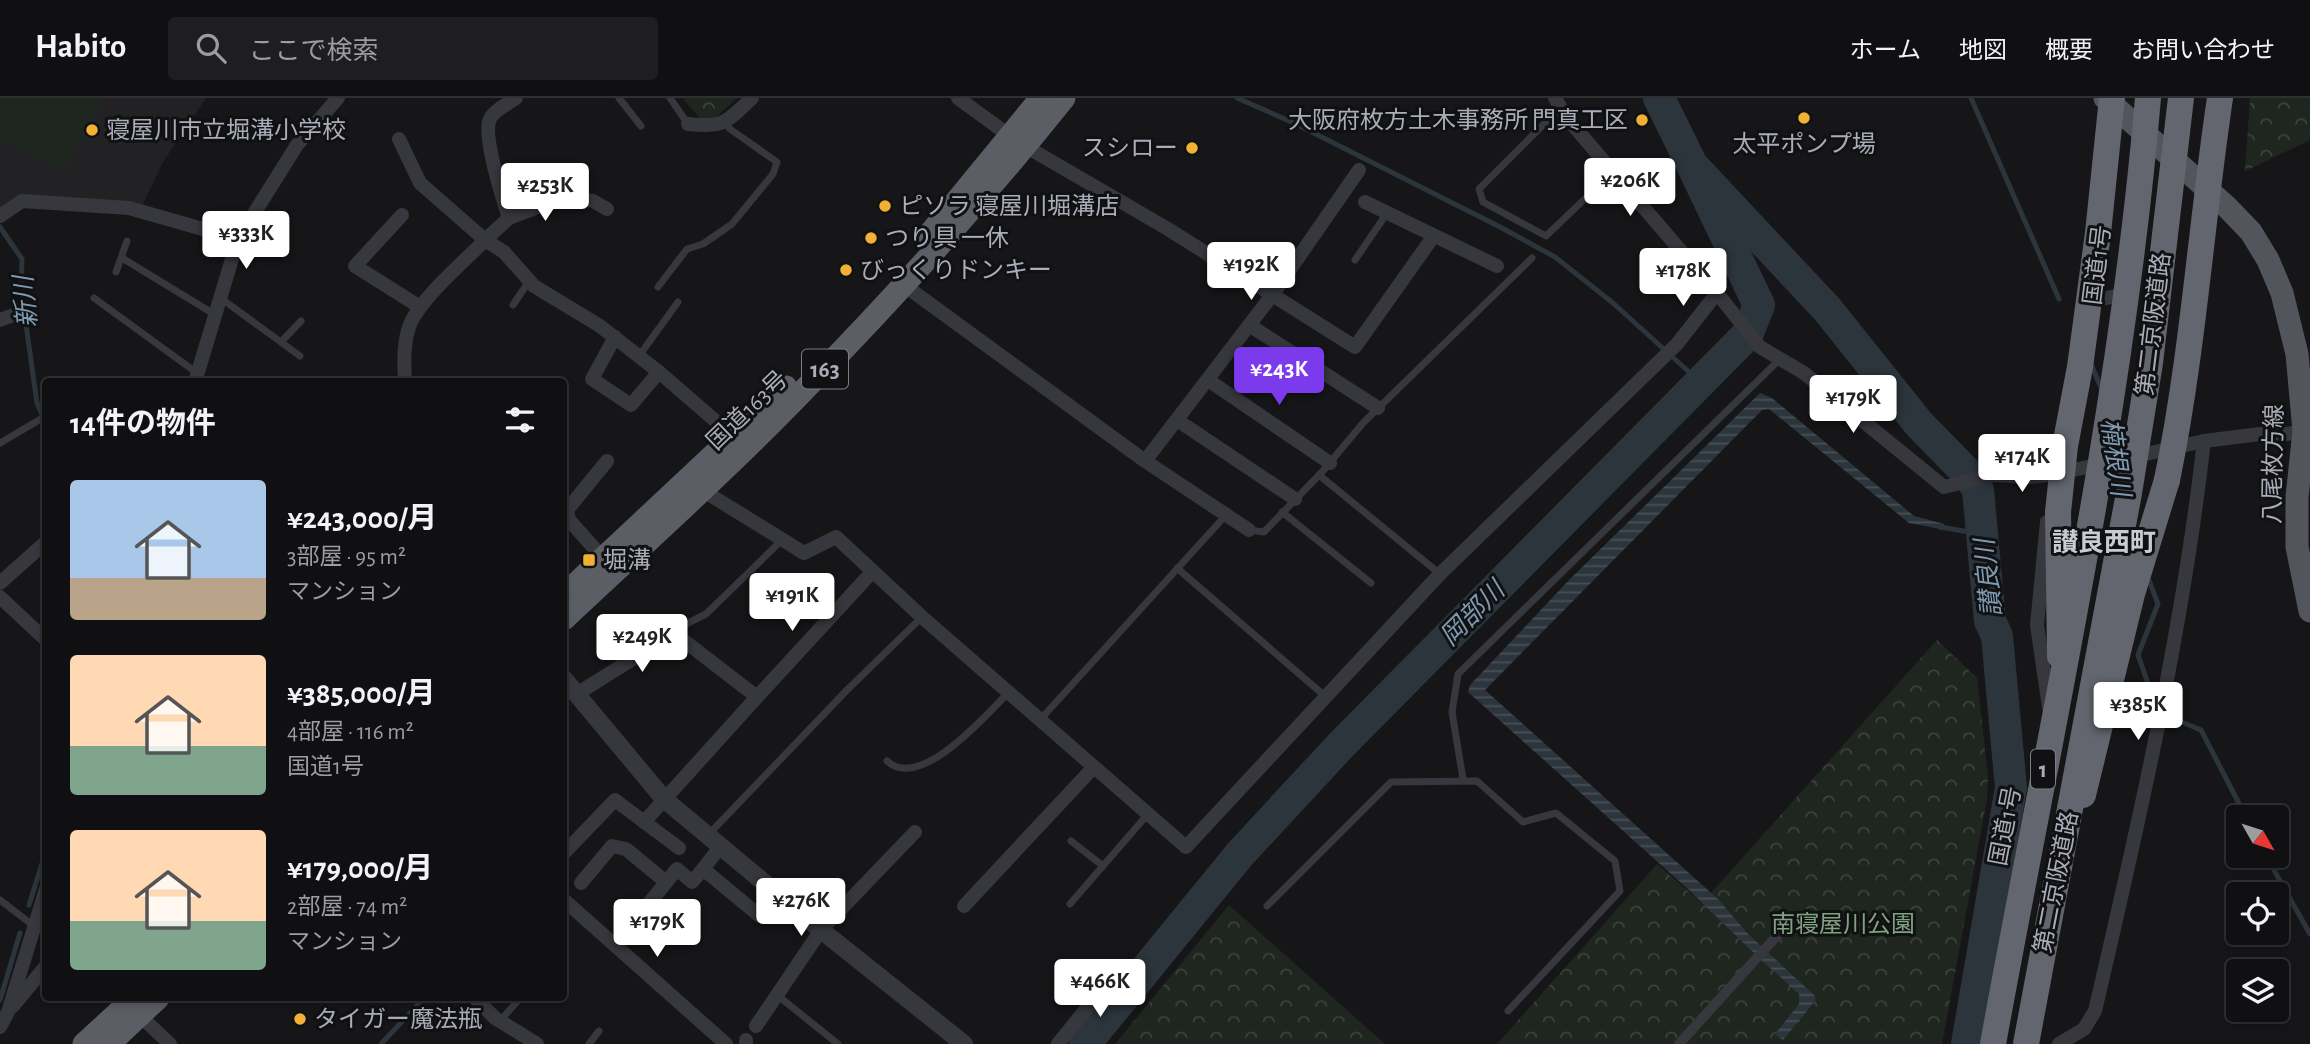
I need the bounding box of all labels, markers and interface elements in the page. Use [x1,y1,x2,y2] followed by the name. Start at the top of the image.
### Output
[168,17,658,80] search box
[192,29,230,67] icon: search
[35,31,126,64] text: Habito
[248,38,378,64] text: ここで検索
[1850,39,1921,63] text: ホーム
[1959,39,2007,63] text: 地図
[2045,39,2093,63] text: 概要
[2131,39,2275,63] text: お問い合わせ
[1288,107,1628,133] place label: 大阪府枚方土木事務所 門真工区
[1796,110,1812,126] marker: 太平ポンプ場
[1634,112,1650,128] marker: 大阪府枚方土木事務所 門真工区
[106,117,346,143] place label: 寝屋川市立堀溝小学校
[84,122,100,138] marker: 寝屋川市立堀溝小学校
[1732,131,1876,157] place label: 太平ポンプ場
[1082,137,1178,161] place label: スシロー
[1184,140,1200,156] marker: スシロー
[1581,158,1679,218] pin: ¥206K
[496,164,594,223] pin: ¥253K
[1600,169,1660,192] text: ¥206K
[517,174,573,197] text: ¥253K
[899,193,1119,219] place label: ピソラ 寝屋川堀溝店
[877,198,893,214] marker: ピソラ 寝屋川堀溝店
[197,212,295,271] pin: ¥333K
[218,222,274,245] text: ¥333K
[2079,224,2115,306] street label: 国道1号
[885,225,1009,251] place label: つり具 一休
[863,230,879,246] marker: つり具 一休
[1202,242,1300,302] pin: ¥192K
[1634,248,1732,308] pin: ¥178K
[2131,251,2175,397] street label: 第二京阪道路
[1223,253,1279,276] text: ¥192K
[860,258,1052,283] place label: びっくりドンキー
[1655,259,1711,282] text: ¥178K
[838,262,854,278] marker: びっくりドンキー
[10,272,41,329] water label: 新川
[1230,348,1328,407] pin: ¥243K
[802,350,848,388] road number: 163
[1250,358,1308,381] text: ¥243K
[701,365,793,455] street label: 国道163号
[1804,376,1902,435] pin: ¥179K
[1826,386,1880,409] text: ¥179K
[501,401,539,439] icon: filters
[2259,404,2287,524] street label: 八尾枚方線
[70,409,216,439] text: 14件の物件
[2097,417,2135,501] water label: 楠根川
[1973,434,2071,494] pin: ¥174K
[1994,445,2050,468] text: ¥174K
[287,504,437,534] text: ¥243,000/月
[126,508,210,592] icon: home
[2052,528,2156,556] district label: 讃良西町
[1971,535,2006,618] water label: 讃良川
[287,546,406,569] text: 3部屋 · 95 m²
[603,547,651,573] place label: 堀溝
[581,552,597,568] marker: 堀溝
[743,574,841,633] pin: ¥191K
[1435,574,1512,650] water label: 岡部川
[287,581,402,604] text: マンション
[765,584,819,607] text: ¥191K
[593,614,691,674] pin: ¥249K
[612,625,672,648] text: ¥249K
[287,679,436,709] text: ¥385,000/月
[2089,682,2187,742] pin: ¥385K
[126,683,210,767] icon: home
[2110,693,2166,716] text: ¥385K
[287,721,414,744] text: 4部屋 · 116 m²
[2031,750,2055,789] road number: 1
[287,756,364,779] text: 国道1号
[1985,784,2025,868] street label: 国道1号
[2226,805,2289,868] north arrow
[2226,805,2289,1022] map controls
[2030,809,2082,955] street label: 第二京阪道路
[287,854,433,884] text: ¥179,000/月
[126,858,210,942] icon: home
[752,878,850,938] pin: ¥276K
[2226,882,2289,945] button: locate
[772,889,830,912] text: ¥276K
[287,896,407,919] text: 2部屋 · 74 m²
[608,900,706,959] pin: ¥179K
[630,910,684,933] text: ¥179K
[1771,911,1915,937] park label: 南寝屋川公園
[287,931,402,954] text: マンション
[2226,959,2289,1022] button: layers
[1051,960,1149,1019] pin: ¥466K
[1070,970,1130,993] text: ¥466K
[314,1007,482,1032] place label: タイガー魔法瓶
[292,1011,308,1027] marker: タイガー魔法瓶

